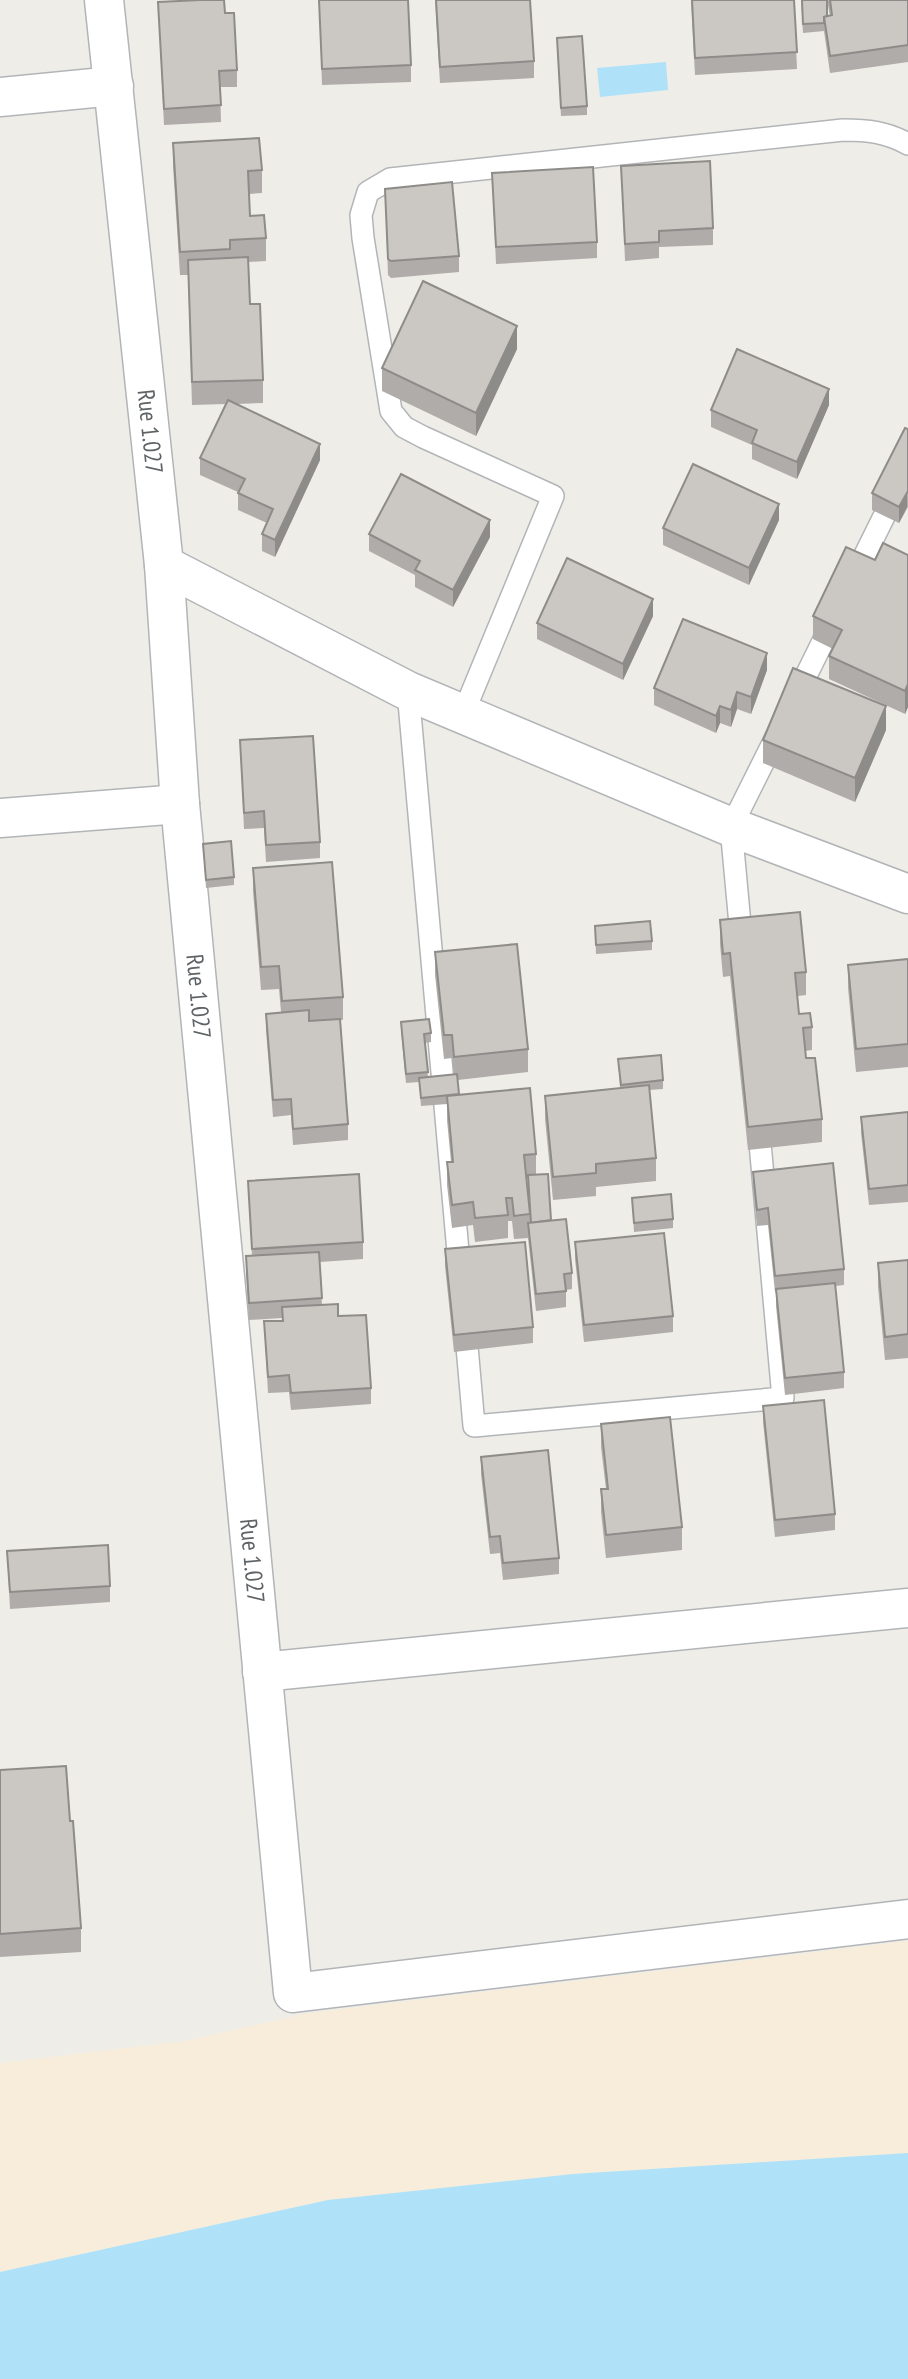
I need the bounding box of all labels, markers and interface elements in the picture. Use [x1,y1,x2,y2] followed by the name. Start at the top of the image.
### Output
[130,388,170,475] street label: Rue 1.027
[179,953,218,1040] street label: Rue 1.027
[233,1517,272,1604] street label: Rue 1.027

